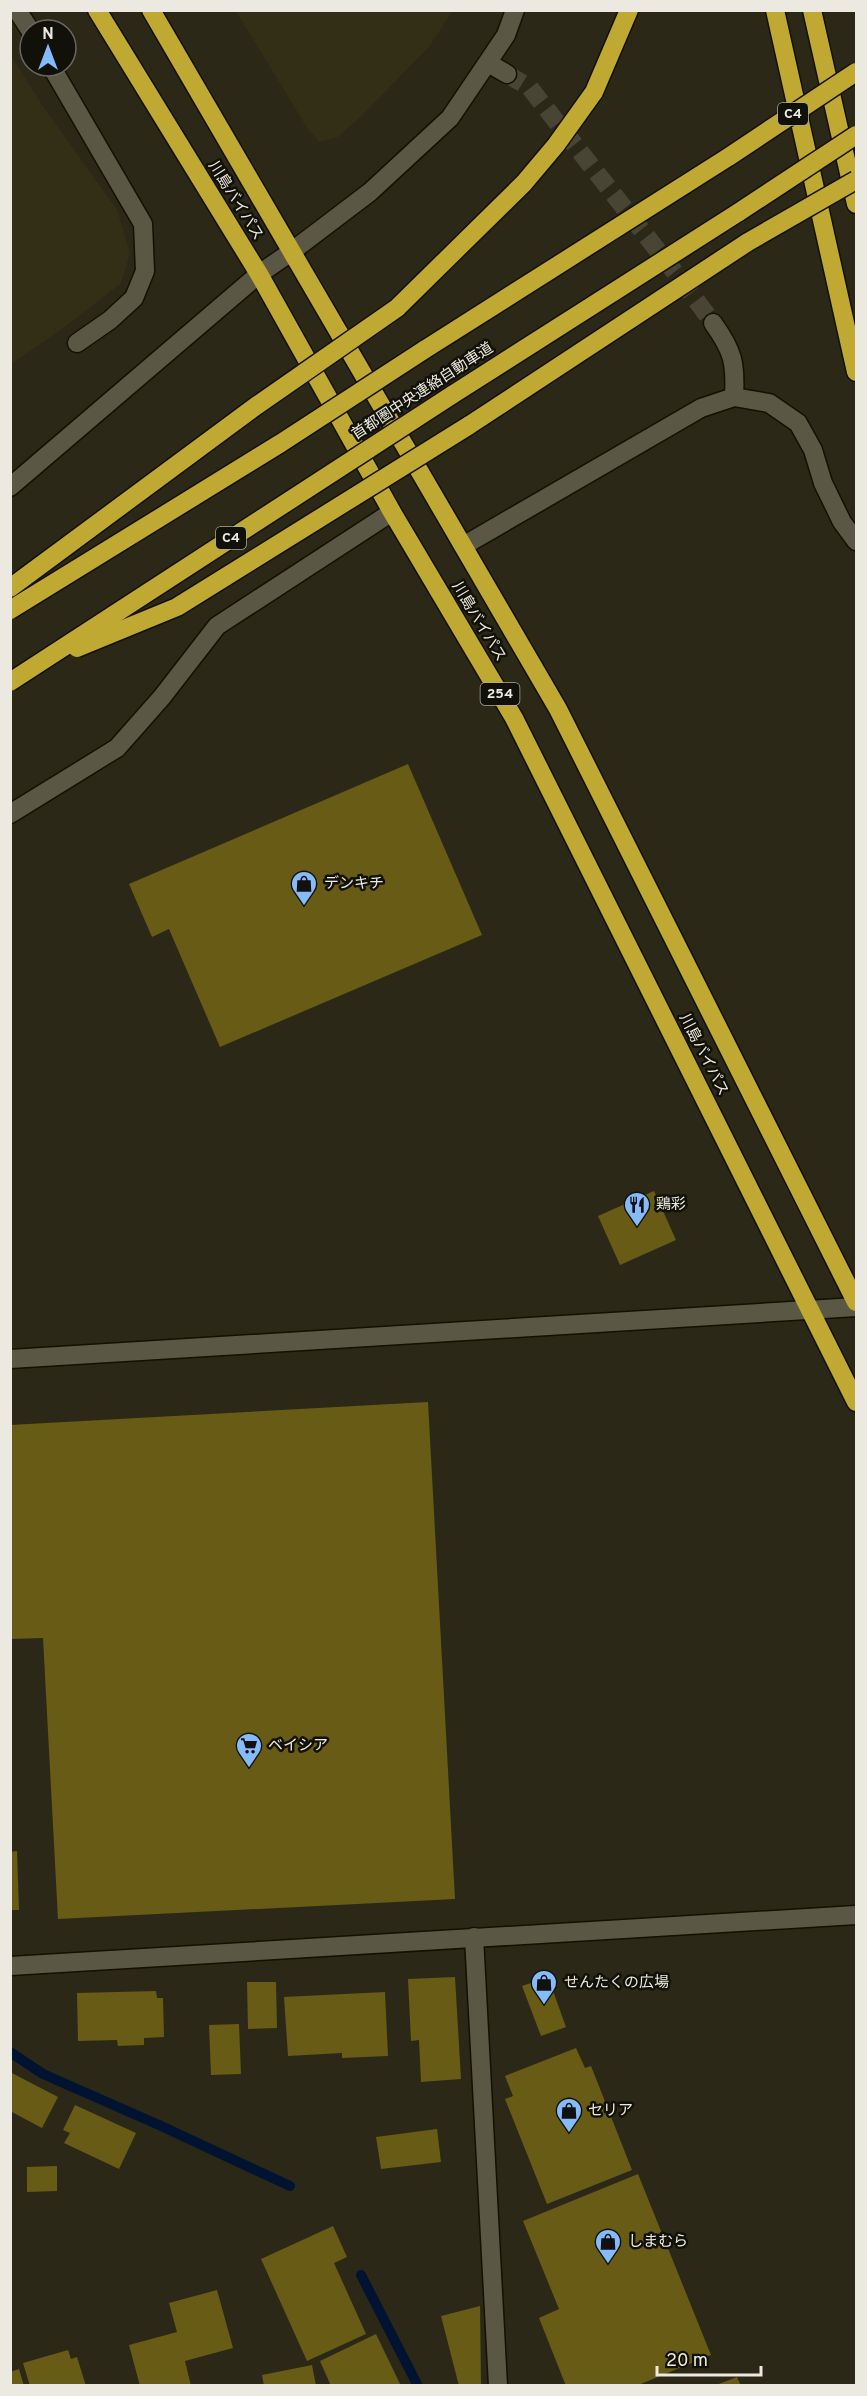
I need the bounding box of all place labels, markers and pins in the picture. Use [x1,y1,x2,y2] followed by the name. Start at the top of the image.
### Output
[289,869,319,907] shop icon: デンキチ
[324,875,384,894] place label: デンキチ
[622,1190,652,1228] restaurant icon: 鶏彩
[656,1196,686,1215] place label: 鶏彩
[234,1731,264,1769] supermarket icon: ベイシア
[268,1737,328,1756] place label: ベイシア
[529,1968,559,2006] shop icon: せんたくの広場
[564,1974,669,1993] place label: せんたくの広場
[554,2096,584,2134] shop icon: セリア
[588,2102,633,2121] place label: セリア
[593,2227,623,2265] shop icon: しまむら
[628,2233,688,2252] place label: しまむら

